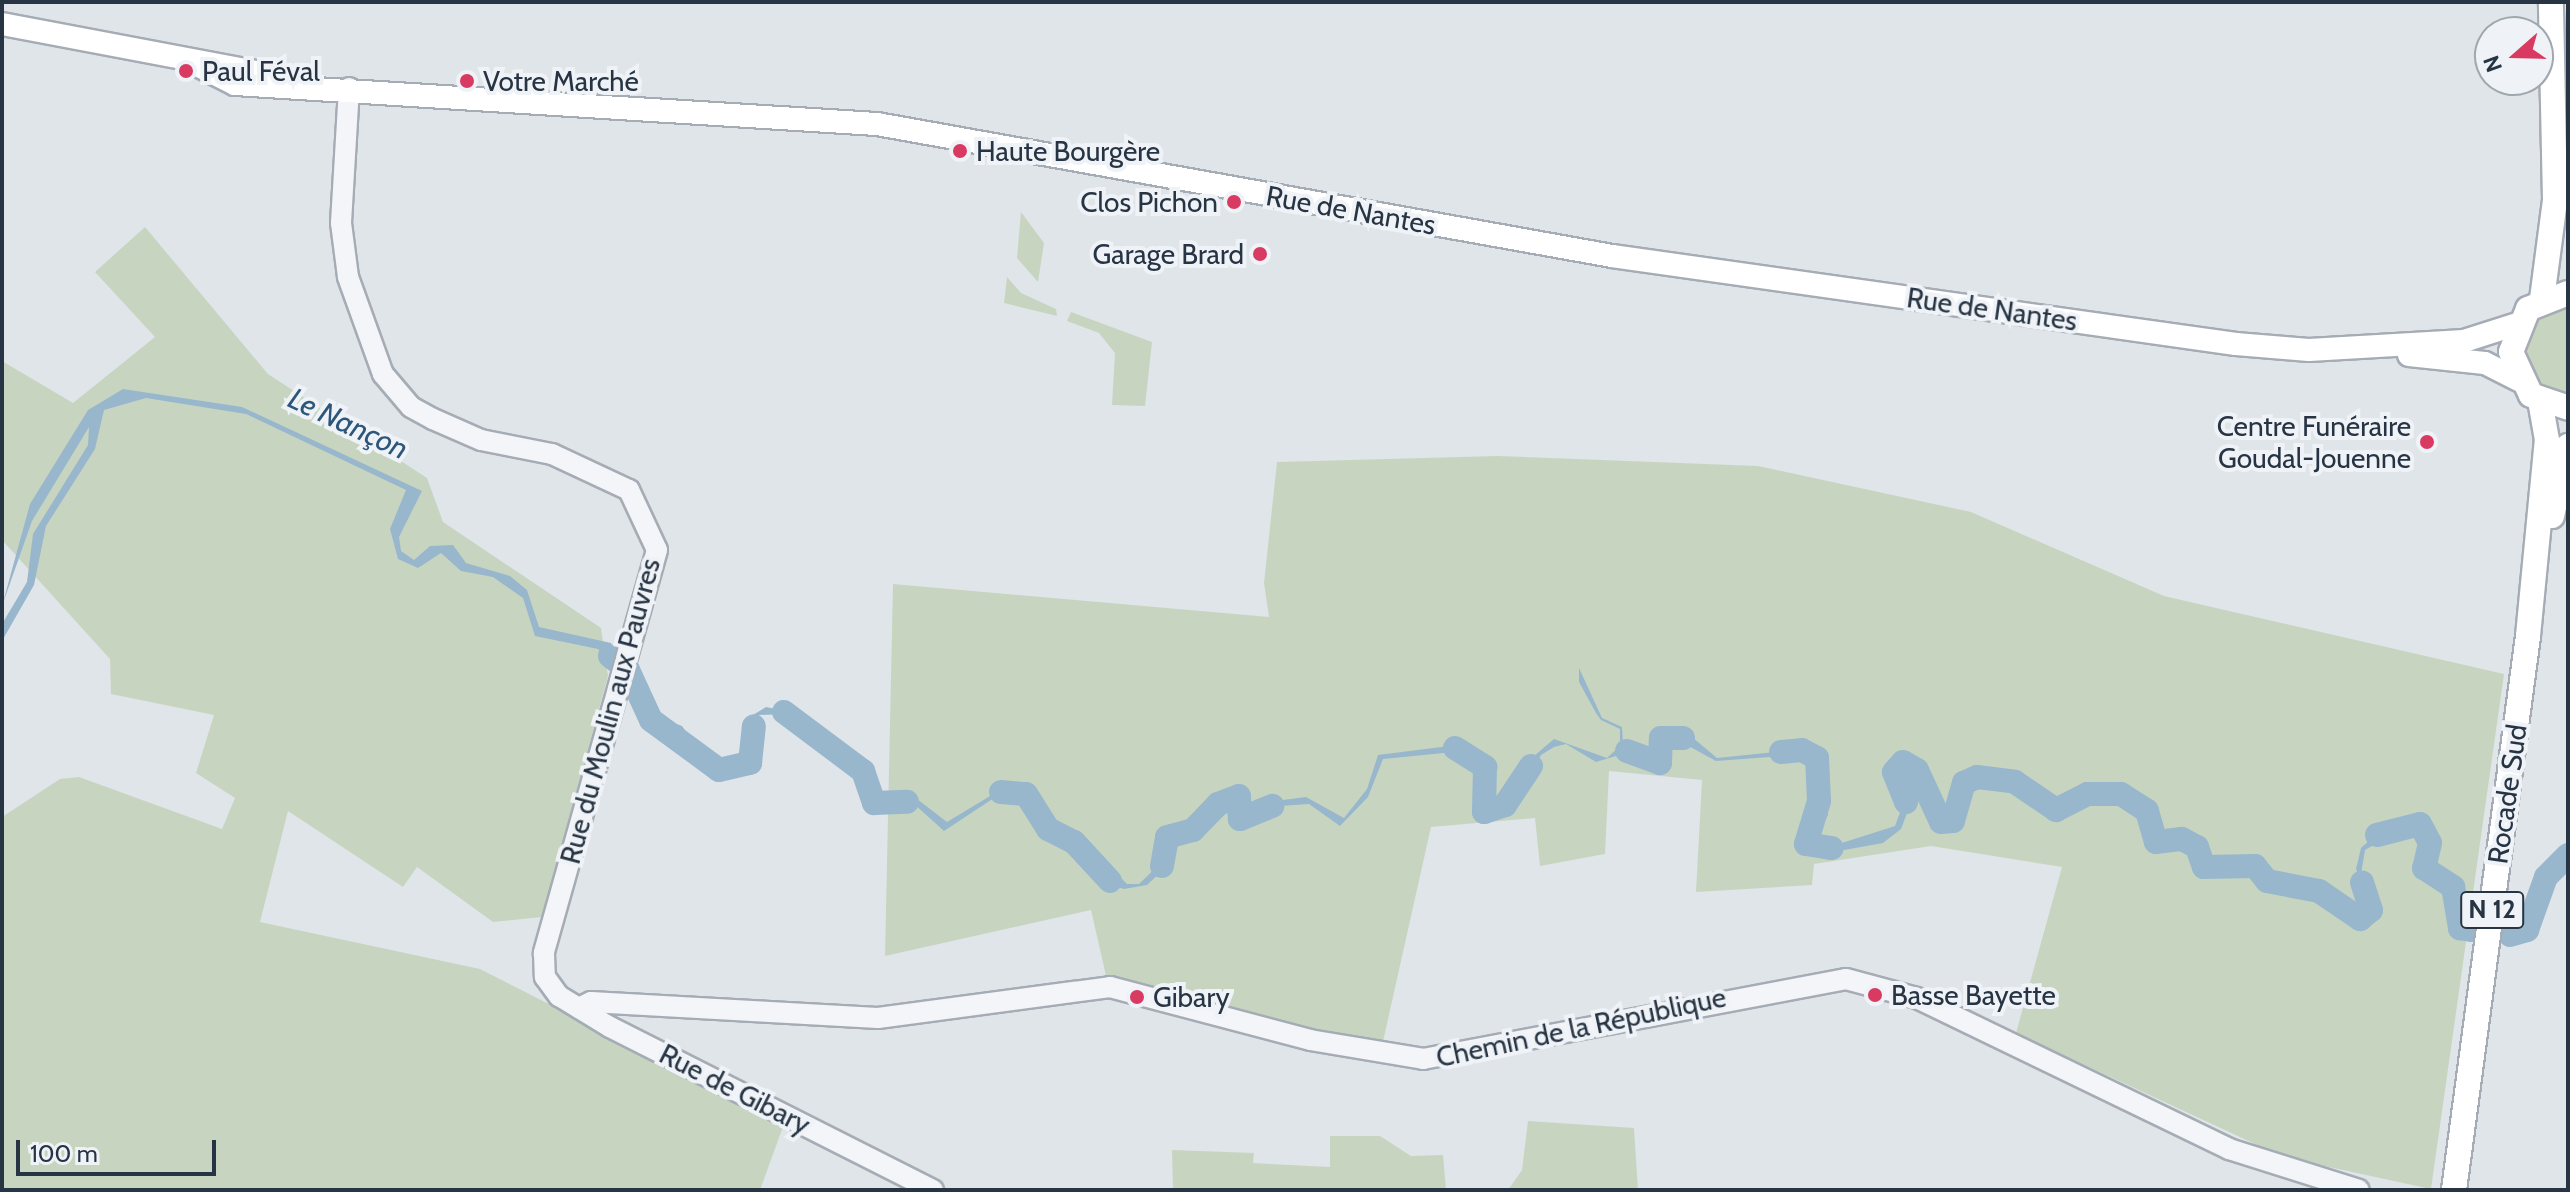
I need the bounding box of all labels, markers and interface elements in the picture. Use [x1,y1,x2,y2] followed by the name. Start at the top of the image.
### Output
[2474,16,2554,96] north arrow
[2478,52,2508,76] text: N
[202,54,320,88] place label: Paul Féval
[177,62,195,80] marker: Paul Féval
[483,64,639,98] place label: Votre Marché
[458,72,476,90] marker: Votre Marché
[976,134,1160,168] place label: Haute Bourgère
[951,142,969,160] marker: Haute Bourgère
[1264,179,1438,241] street label: Rue de Nantes
[1080,185,1218,219] place label: Clos Pichon
[1225,193,1243,211] marker: Clos Pichon
[1092,237,1244,271] place label: Garage Brard
[1251,245,1269,263] marker: Garage Brard
[1905,280,2079,338] street label: Rue de Nantes
[283,381,413,467] water label: Le Nançon
[2217,409,2411,475] place label: Centre Funéraire Goudal-Jouenne
[2418,433,2436,451] marker: Centre Funéraire Goudal-Jouenne
[553,555,667,867] street label: Rue du Moulin aux Pauvres
[2481,722,2533,866] street label: Rocade Sud
[2460,888,2524,932] road number: N 12
[1891,978,2056,1012] place label: Basse Bayette
[1153,980,1230,1014] place label: Gibary
[1433,980,1729,1074] street label: Chemin de la République
[1866,986,1884,1004] marker: Basse Bayette
[1128,988,1146,1006] marker: Gibary
[654,1037,816,1141] street label: Rue de Gibary
[20,1124,220,1174] scale bar
[30,1139,98,1168] text: 100 m

